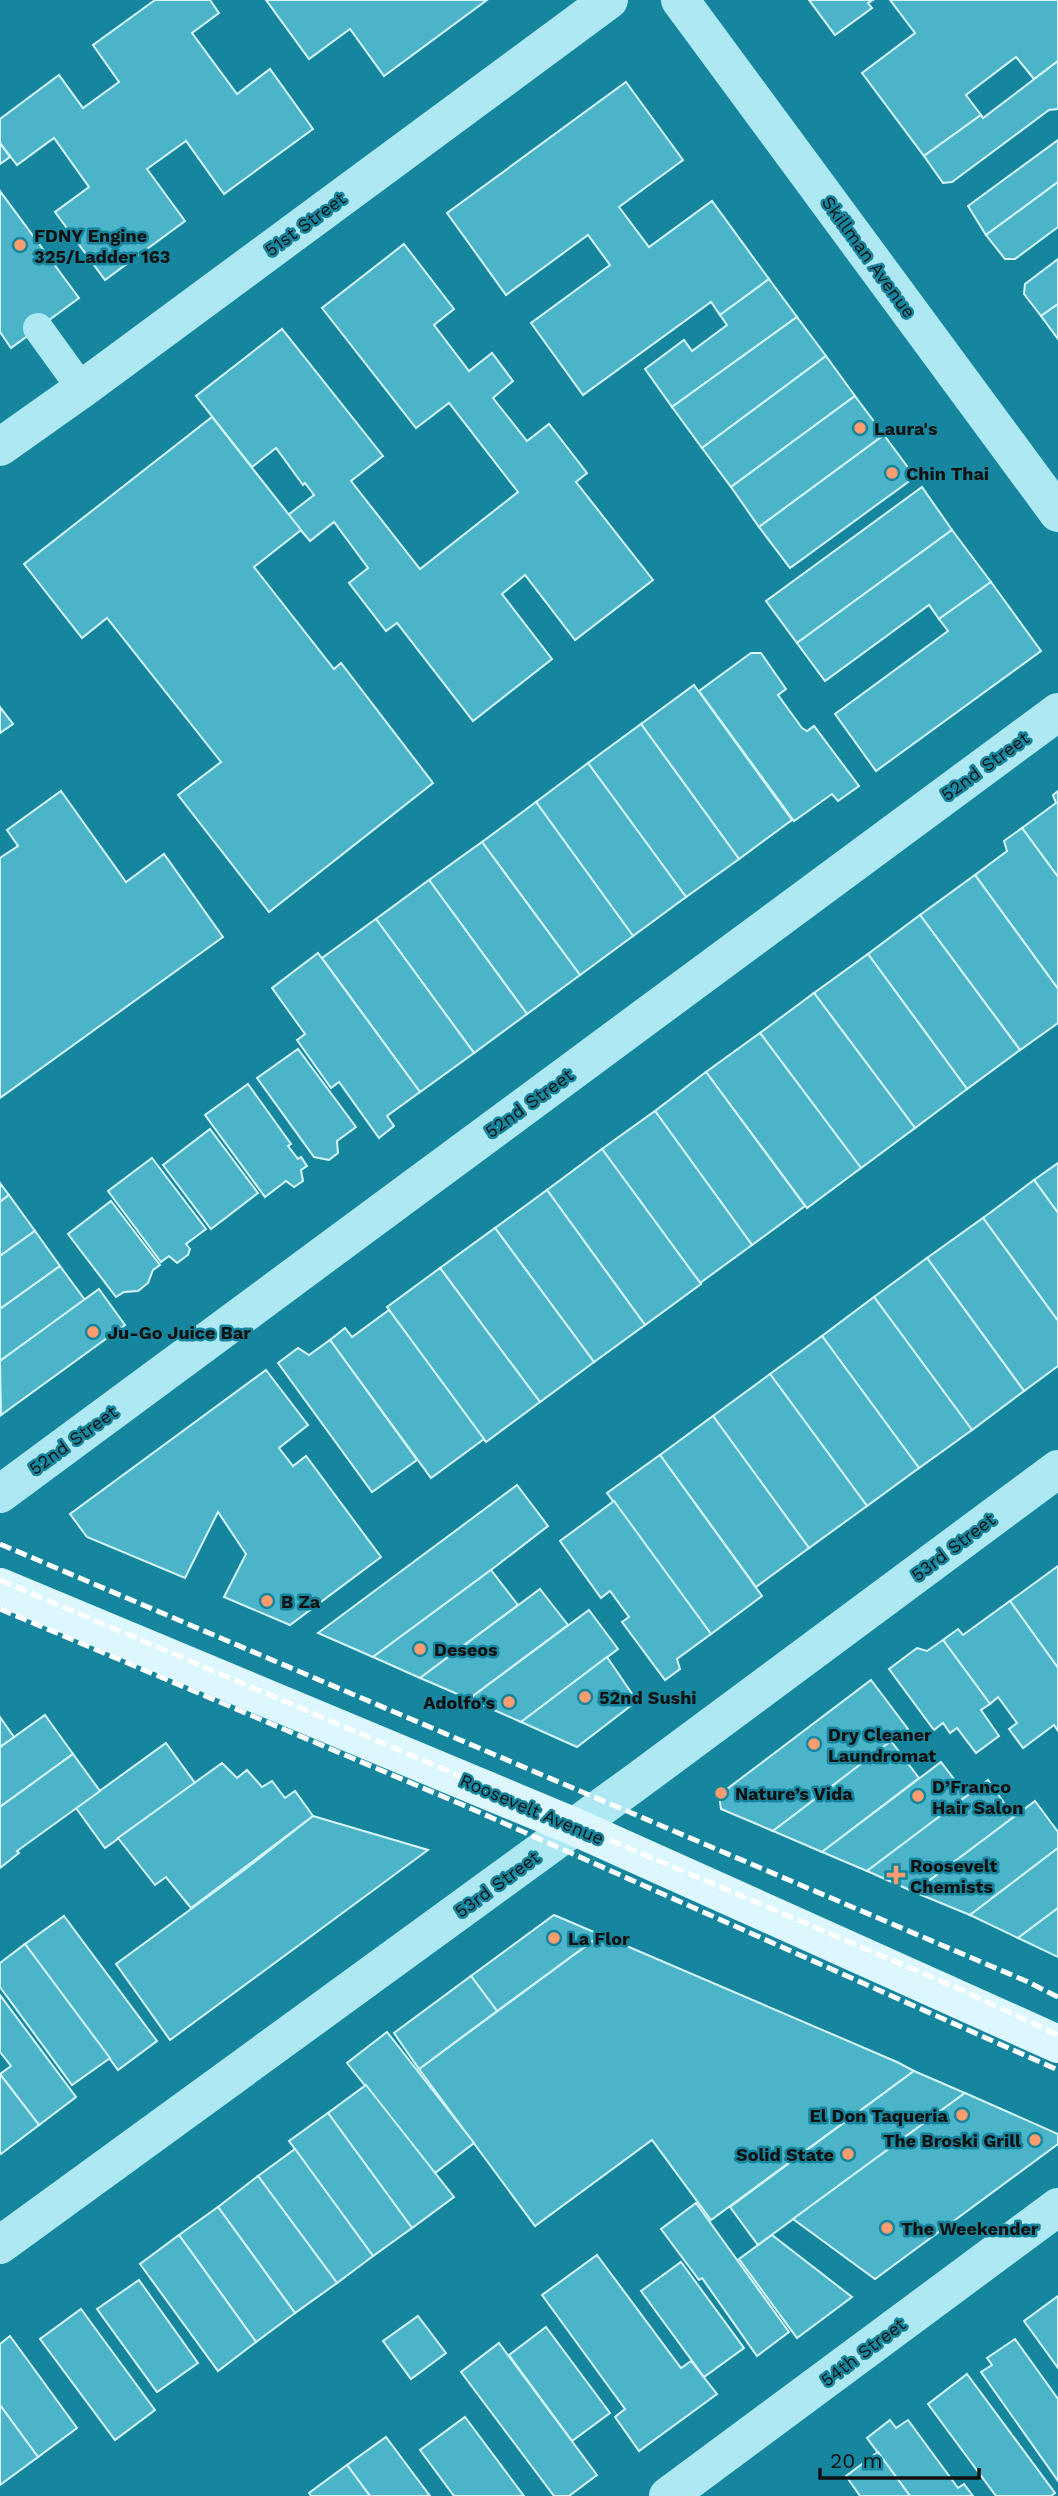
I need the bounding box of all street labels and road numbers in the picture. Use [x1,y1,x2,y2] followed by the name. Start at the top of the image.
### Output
[260,187,350,260] street label: 51st Street
[818,192,920,322] street label: Skillman Avenue
[937,727,1033,805] street label: 52nd Street
[481,1064,577,1142] street label: 52nd Street
[25,1401,121,1479] street label: 52nd Street
[907,1508,999,1585] street label: 53rd Street
[457,1769,607,1849] street label: Roosevelt Avenue
[451,1846,544,1922] street label: 53rd Street
[817,2313,910,2391] street label: 54th Street

